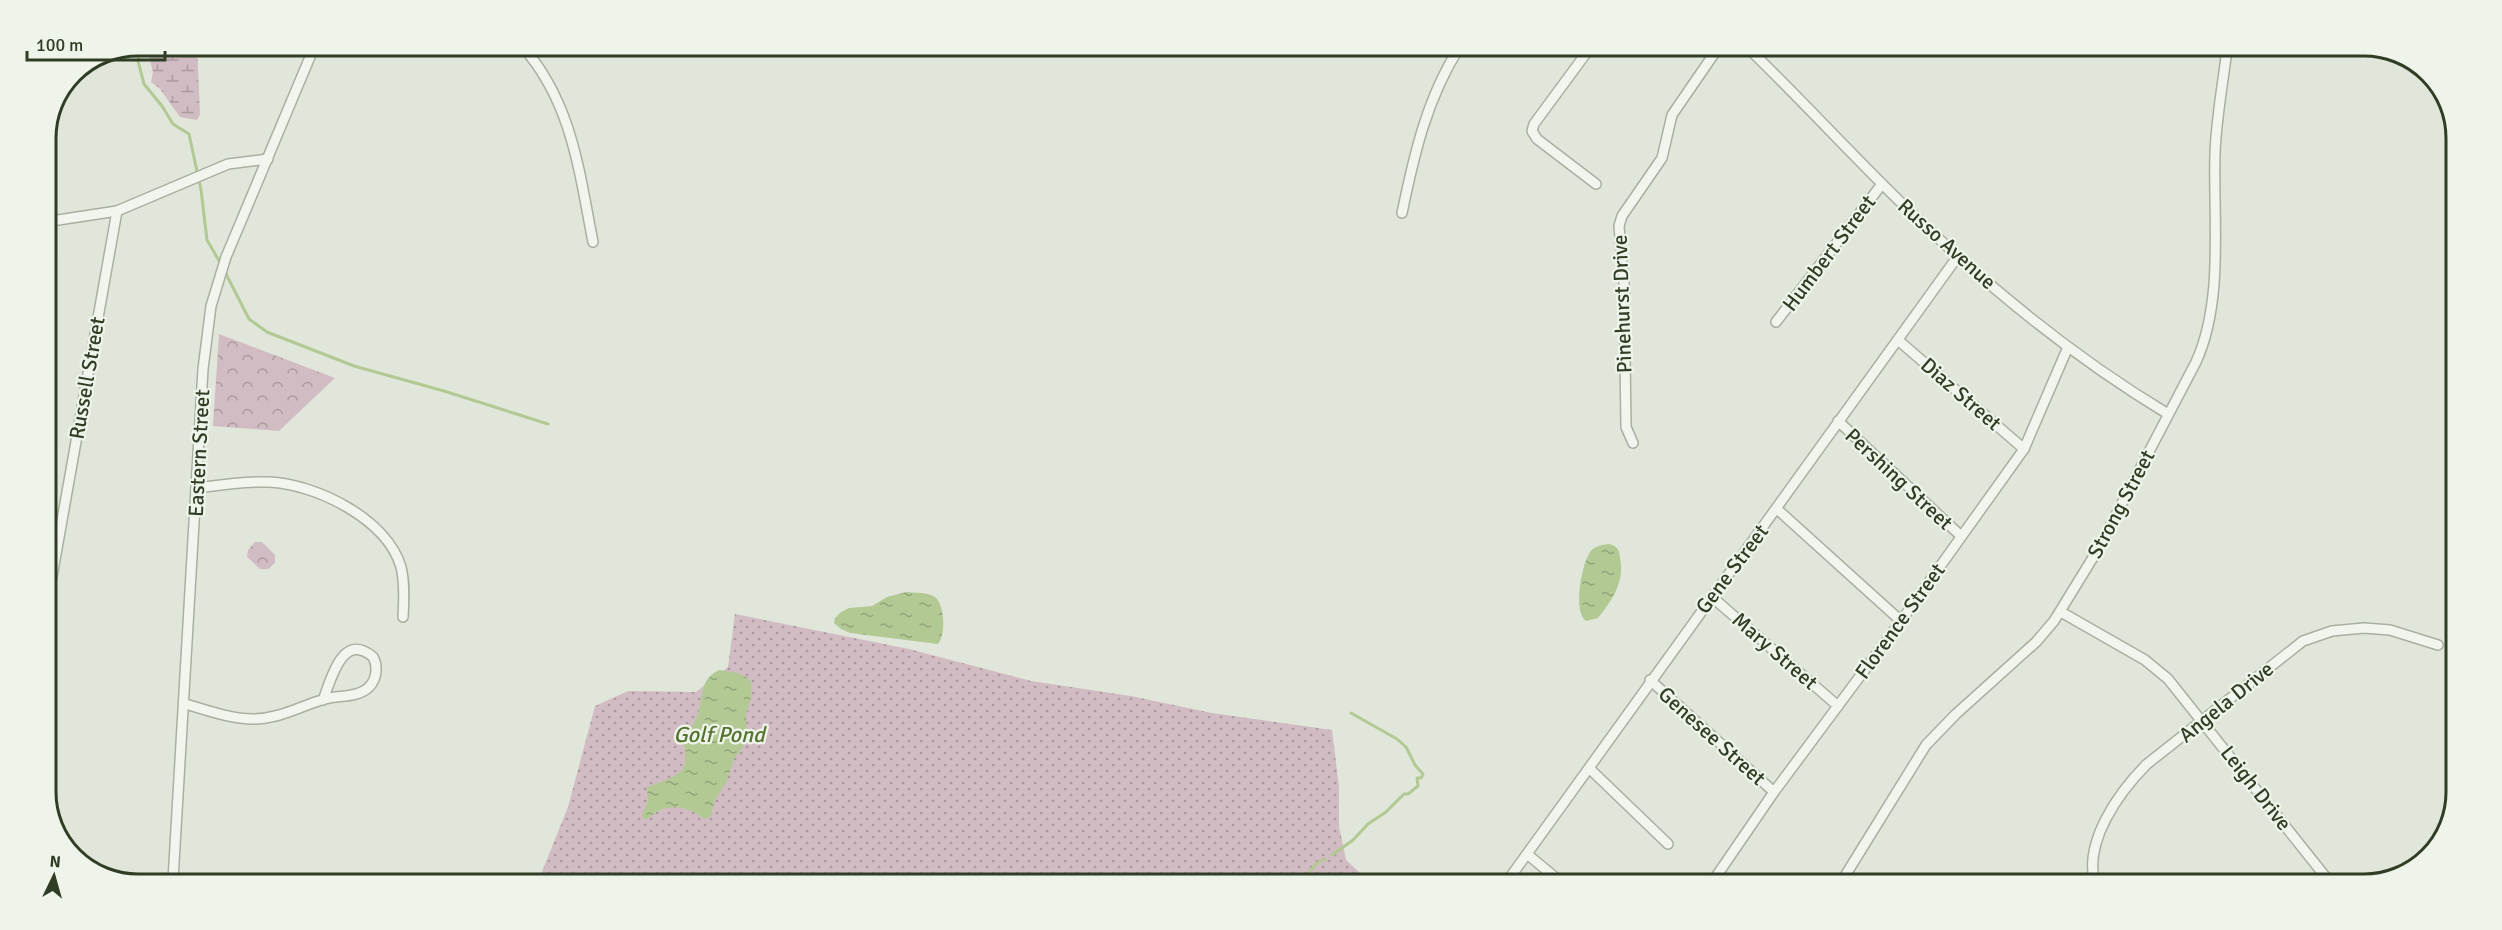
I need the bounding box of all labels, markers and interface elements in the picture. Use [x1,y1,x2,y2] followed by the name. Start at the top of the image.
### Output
[27,24,165,62] scale bar
[36,34,83,56] text: 100 m
[1777,190,1881,316] street label: Humbert Street
[1893,193,2001,295] street label: Russo Avenue
[1607,234,1637,374] street label: Pinehurst Drive
[63,315,111,441] street label: Russell Street
[1915,352,2007,436] street label: Diaz Street
[183,389,215,517] street label: Eastern Street
[1840,423,1958,535] street label: Pershing Street
[2082,445,2160,563] street label: Strong Street
[1690,519,1774,619] street label: Gene Street
[1849,558,1951,684] street label: Florence Street
[1727,607,1823,695] street label: Mary Street
[2173,656,2279,748] street label: Angela Drive
[1653,681,1771,791] street label: Genesee Street
[673,721,767,748] water label: Golf Pond
[2215,740,2297,836] street label: Leigh Drive
[24,846,84,906] north arrow
[49,852,62,873] text: N

